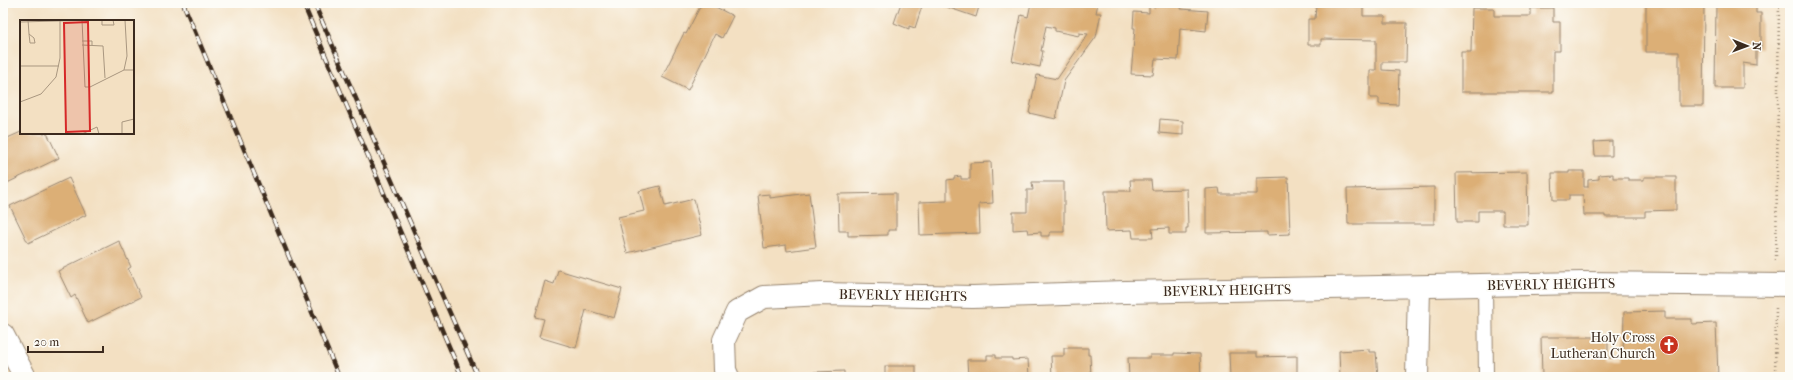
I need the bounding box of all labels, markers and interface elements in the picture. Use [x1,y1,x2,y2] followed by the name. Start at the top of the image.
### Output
[20,20,134,134] inset map
[1727,26,1767,66] north arrow
[1750,42,1763,51] text: N
[1487,275,1615,294] street label: BEVERLY HEIGHTS
[1163,281,1291,300] street label: BEVERLY HEIGHTS
[839,286,967,305] street label: BEVERLY HEIGHTS
[28,328,103,354] scale bar
[1551,329,1655,362] place label: Holy Cross Lutheran Church
[1658,334,1680,356] church icon: Holy Cross Lutheran Church
[34,335,59,349] text: 20 m

